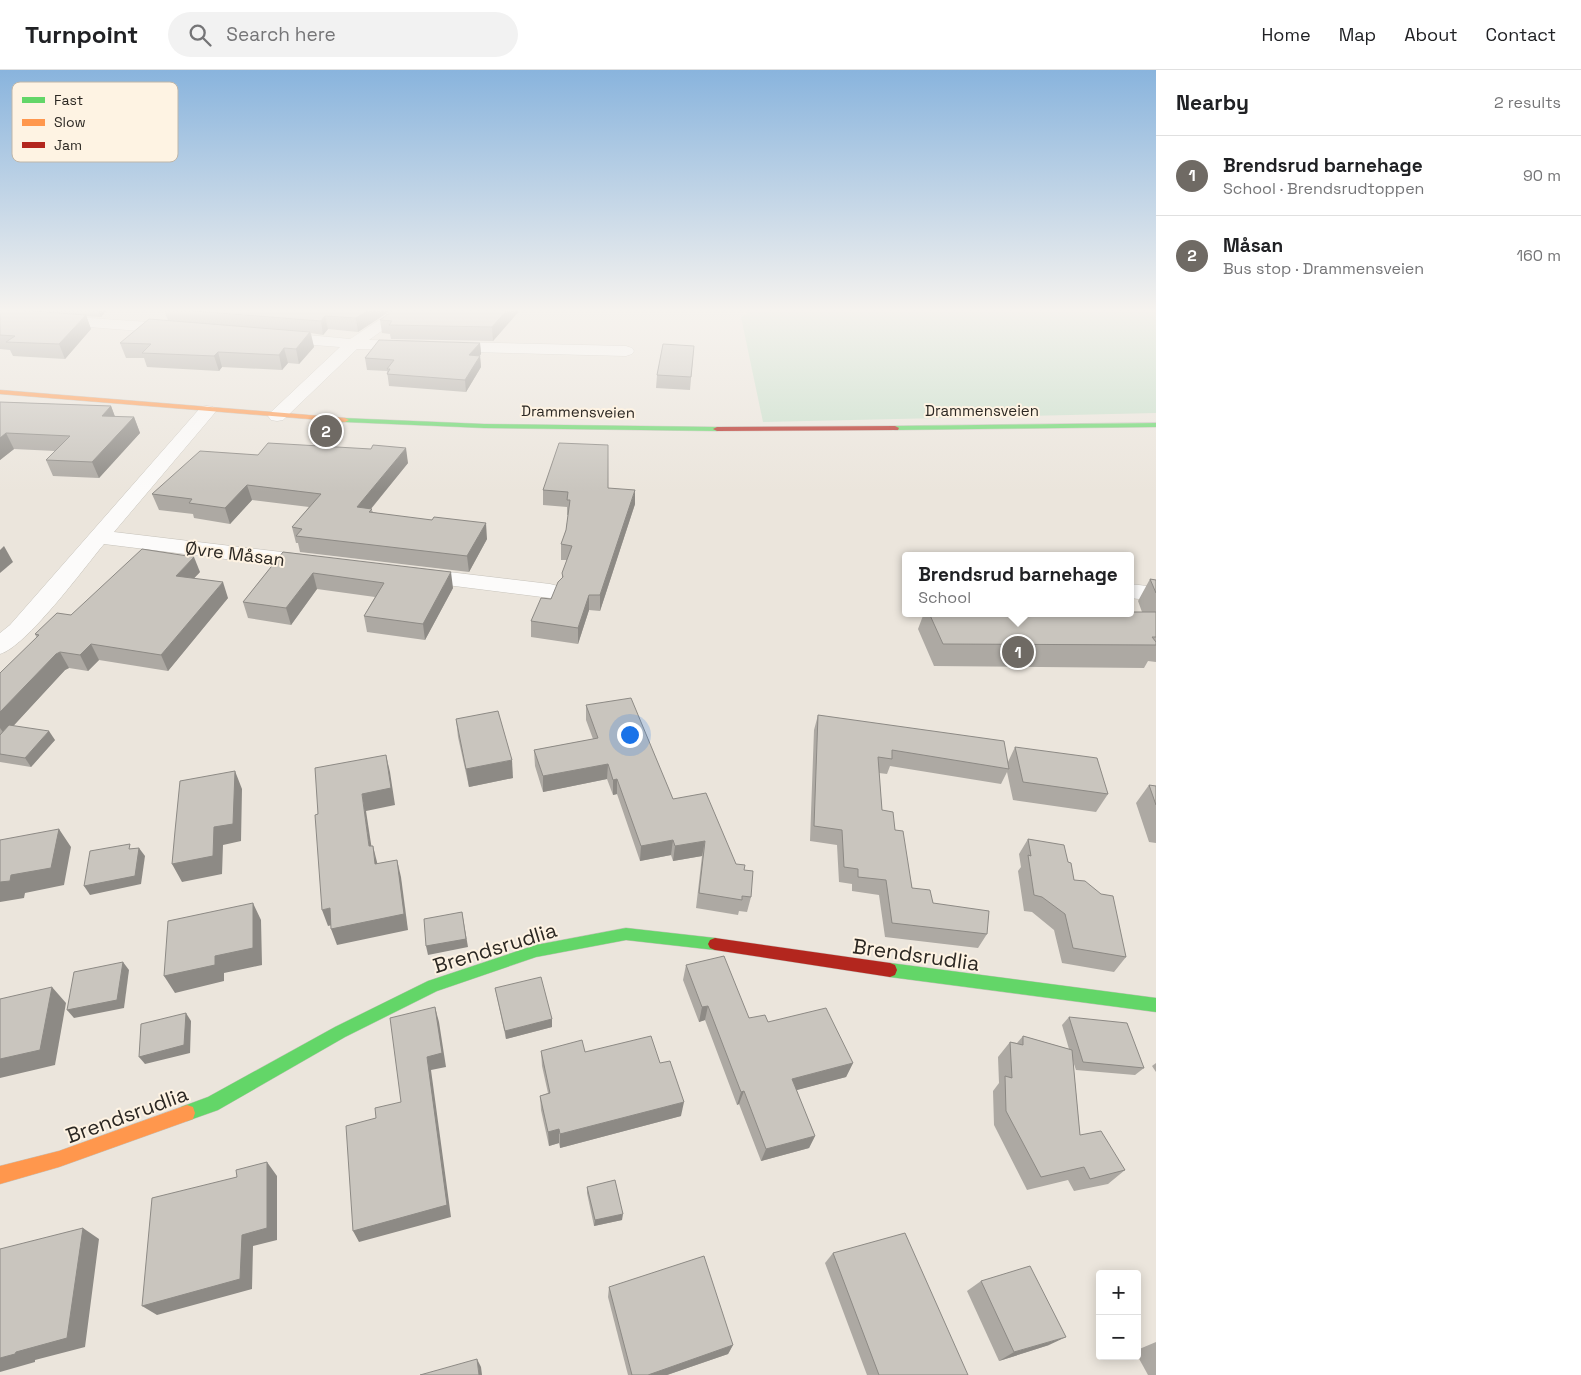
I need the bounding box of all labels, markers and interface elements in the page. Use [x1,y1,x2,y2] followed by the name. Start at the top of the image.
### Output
[168,12,518,57] search box
[25,19,138,50] text: Turnpoint
[186,21,214,49] icon: search
[226,22,336,47] text: Search here
[1262,23,1311,46] text: Home
[1339,23,1376,46] text: Map
[1404,23,1458,46] text: About
[1486,23,1556,46] text: Contact
[12,82,178,162] legend
[1176,89,1249,116] text: Nearby
[54,91,83,109] text: Fast
[1494,92,1561,113] text: 2 results
[54,113,86,131] text: Slow
[54,136,82,154] text: Jam
[1223,153,1423,178] text: Brendsrud barnehage
[1188,165,1196,186] text: 1
[1523,165,1561,186] text: 90 m
[1223,178,1424,199] text: School · Brendsrudtoppen
[1223,233,1283,258] text: Måsan
[1187,245,1197,266] text: 2
[1516,245,1561,266] text: 160 m
[1223,258,1424,279] text: Bus stop · Drammensveien
[521,401,635,422] street label: Drammensveien
[925,401,1039,420] street label: Drammensveien
[310,412,342,450] pin: 2
[184,536,286,571] street label: Øvre Måsan
[902,552,1134,617] popup
[918,562,1118,587] text: Brendsrud barnehage
[918,587,971,608] text: School
[1002,633,1034,671] pin: 1
[617,722,643,748] your location
[430,916,560,979] street label: Brendsrudlia
[851,932,981,977] street label: Brendsrudlia
[62,1080,192,1149] street label: Brendsrudlia
[1096,1270,1141,1360] map controls
[1096,1270,1141,1315] button: +
[1096,1315,1141,1360] button: −

